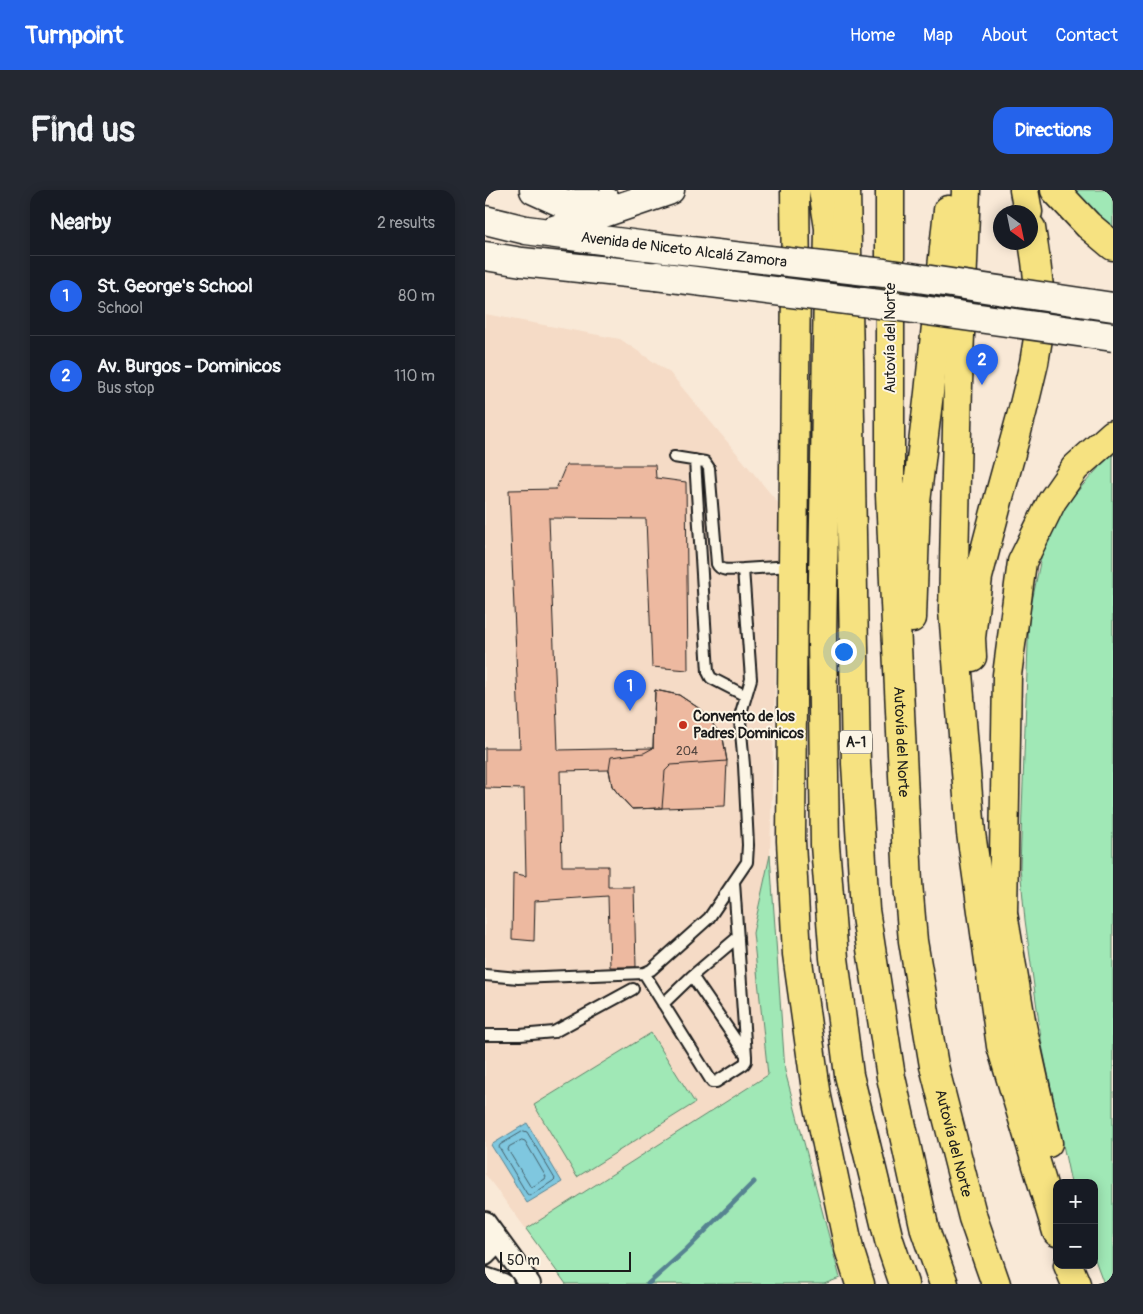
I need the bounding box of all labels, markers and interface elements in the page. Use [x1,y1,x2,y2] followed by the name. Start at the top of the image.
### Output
[25,21,123,50] text: Turnpoint
[850,24,895,47] text: Home
[923,24,953,47] text: Map
[981,24,1027,47] text: About
[1055,24,1118,47] text: Contact
[993,107,1113,154] button: Directions
[30,108,135,152] text: Find us
[993,205,1038,250] north arrow
[50,209,111,236] text: Nearby
[377,213,435,233] text: 2 results
[580,228,788,272] street label: Avenida de Niceto Alcalá Zamora
[97,274,253,298] text: St. George's School
[881,282,900,393] street label: Autovía del Norte
[63,286,69,306] text: 1
[398,286,435,306] text: 80 m
[97,298,143,318] text: School
[966,344,998,385] pin: 2
[97,354,281,378] text: Av. Burgos - Dominicos
[62,366,70,386] text: 2
[394,366,435,386] text: 110 m
[97,378,155,398] text: Bus stop
[831,639,857,665] your location
[614,670,646,711] pin: 1
[889,686,914,798] street label: Autovía del Norte
[693,707,804,743] place label: Convento de los Padres Dominicos
[677,719,689,731] marker: Convento de los Padres Dominicos
[840,730,872,754] road number: A-1
[676,744,698,759] house number: 204
[931,1087,977,1200] street label: Autovía del Norte
[1053,1179,1098,1269] map controls
[1053,1179,1098,1224] button: +
[1053,1224,1098,1269] button: −
[500,1249,631,1272] scale bar
[507,1252,540,1269] text: 50 m

